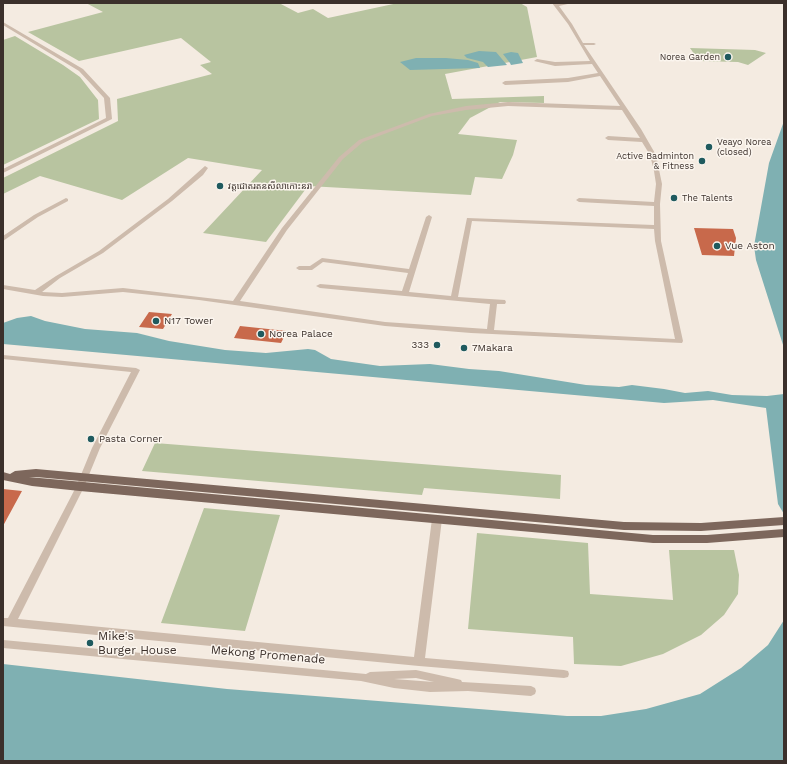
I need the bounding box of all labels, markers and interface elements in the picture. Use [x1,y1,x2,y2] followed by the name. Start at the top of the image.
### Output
[660,52,720,62] place label: Norea Garden
[723,52,733,62] marker: Norea Garden
[717,137,771,158] place label: Veayo Norea (closed)
[704,142,714,152] marker: Veayo Norea (closed)
[616,151,694,172] place label: Active Badminton & Fitness
[697,156,707,166] marker: Active Badminton & Fitness
[215,181,225,191] marker: វត្តជោតរតនសីលាកោះនរា
[228,181,312,191] place label: វត្តជោតរតនសីលាកោះនរា
[669,193,679,203] marker: The Talents
[682,193,733,203] place label: The Talents
[725,240,775,252] place label: Vue Aston
[712,241,722,251] marker: Vue Aston
[164,315,213,327] place label: N17 Tower
[151,316,161,326] marker: N17 Tower
[269,328,333,340] place label: Norea Palace
[256,329,266,339] marker: Norea Palace
[412,339,429,351] place label: 333
[432,340,442,350] marker: 333
[472,342,513,354] place label: 7Makara
[459,343,469,353] marker: 7Makara
[99,433,162,445] place label: Pasta Corner
[86,434,96,444] marker: Pasta Corner
[98,629,177,657] place label: Mike's Burger House
[85,638,95,648] marker: Mike's Burger House
[210,643,326,667] street label: Mekong Promenade

